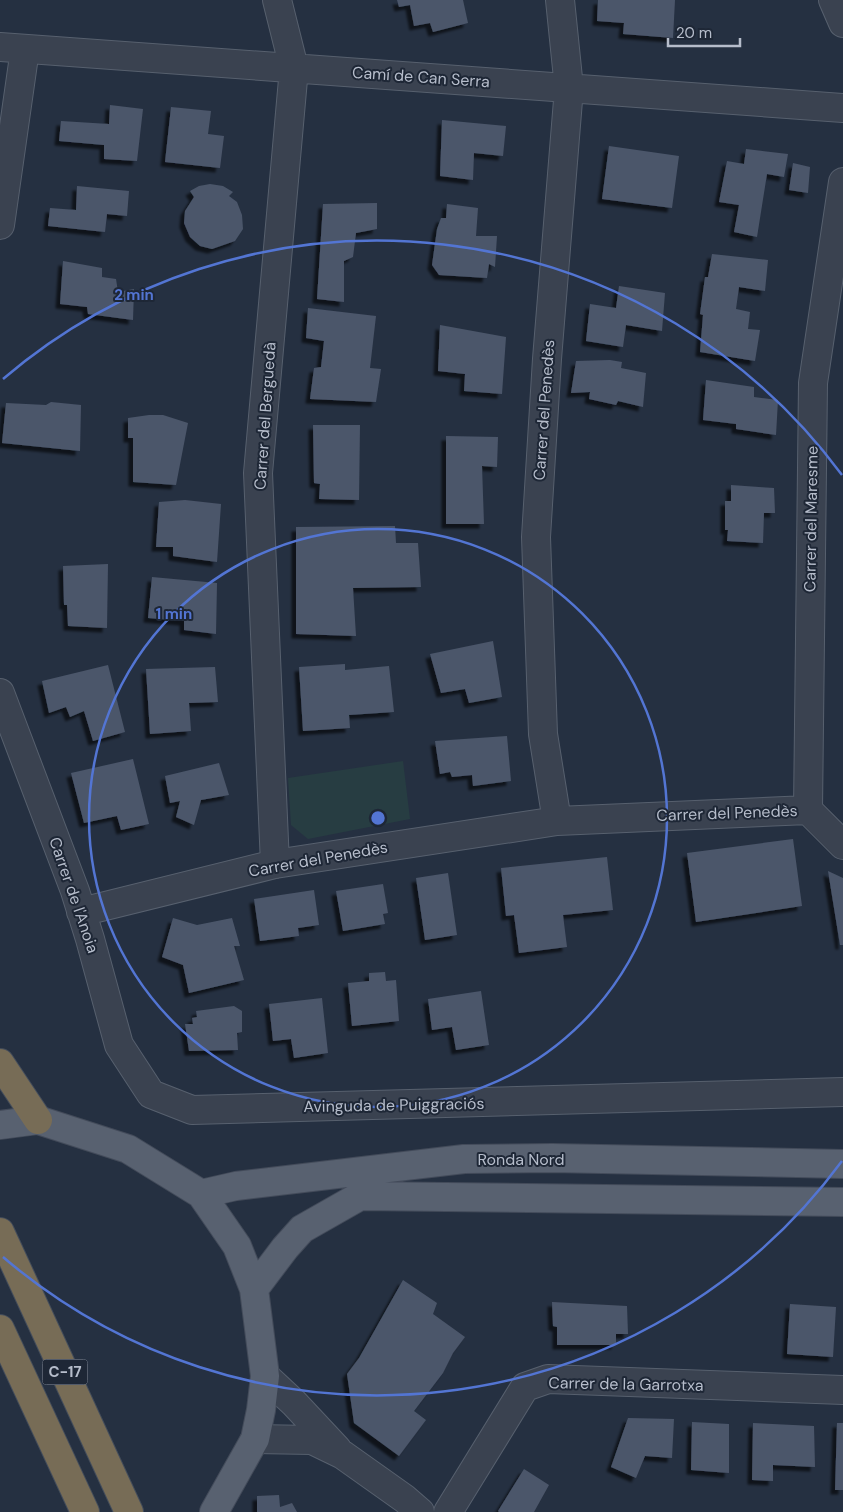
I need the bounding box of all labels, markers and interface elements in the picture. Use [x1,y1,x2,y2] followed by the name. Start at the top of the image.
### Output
[668,15,740,47] scale bar
[676,23,712,43] text: 20 m
[351,62,491,92] street label: Camí de Can Serra
[114,285,154,305] text: 2 min
[529,339,559,481] street label: Carrer del Penedès
[249,341,281,491] street label: Carrer del Berguedà
[799,446,823,592] street label: Carrer del Maresme
[156,604,192,624] text: 1 min
[656,800,798,826] street label: Carrer del Penedès
[369,809,387,827] centre of rings
[44,834,104,956] street label: Carrer de l'Anoia
[247,836,389,882] street label: Carrer del Penedès
[303,1093,485,1117] street label: Avinguda de Puiggraciós
[478,1149,564,1170] street label: Ronda Nord
[42,1360,88,1384] road number: C-17
[548,1372,704,1396] street label: Carrer de la Garrotxa

